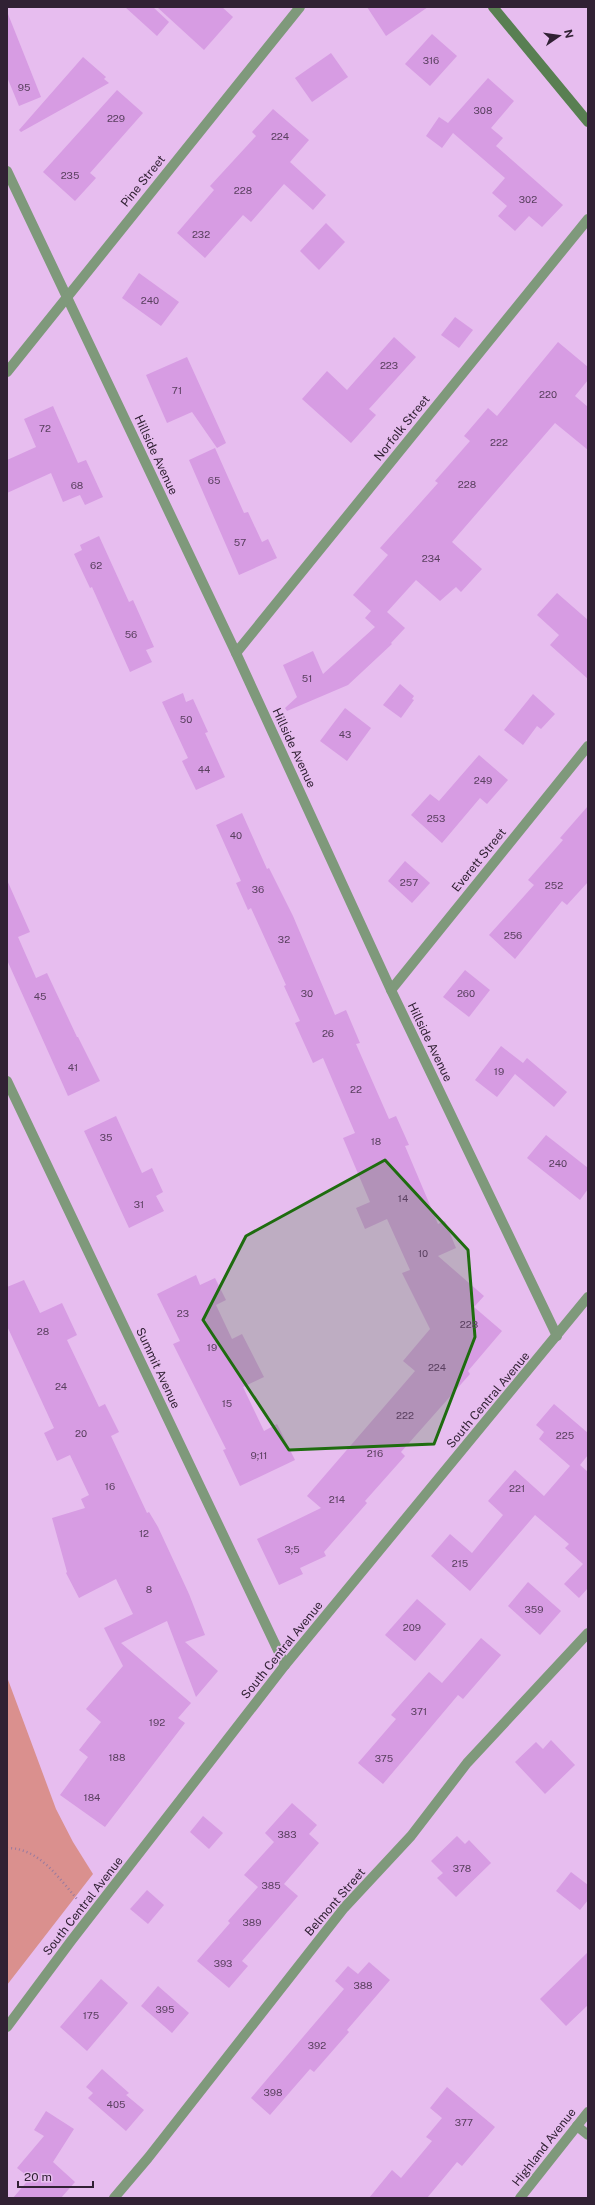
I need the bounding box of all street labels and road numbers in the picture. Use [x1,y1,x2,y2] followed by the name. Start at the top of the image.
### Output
[118,152,168,210] street label: Pine Street
[371,392,433,464] street label: Norfolk Street
[131,413,181,497] street label: Hillside Avenue
[269,706,319,790] street label: Hillside Avenue
[449,825,509,895] street label: Everett Street
[405,1000,455,1084] street label: Hillside Avenue
[133,1325,183,1411] street label: Summit Avenue
[444,1349,533,1451] street label: South Central Avenue
[238,1598,326,1702] street label: South Central Avenue
[40,1854,126,1958] street label: South Central Avenue
[302,1865,368,1939] street label: Belmont Street
[509,2105,579,2189] street label: Highland Avenue

